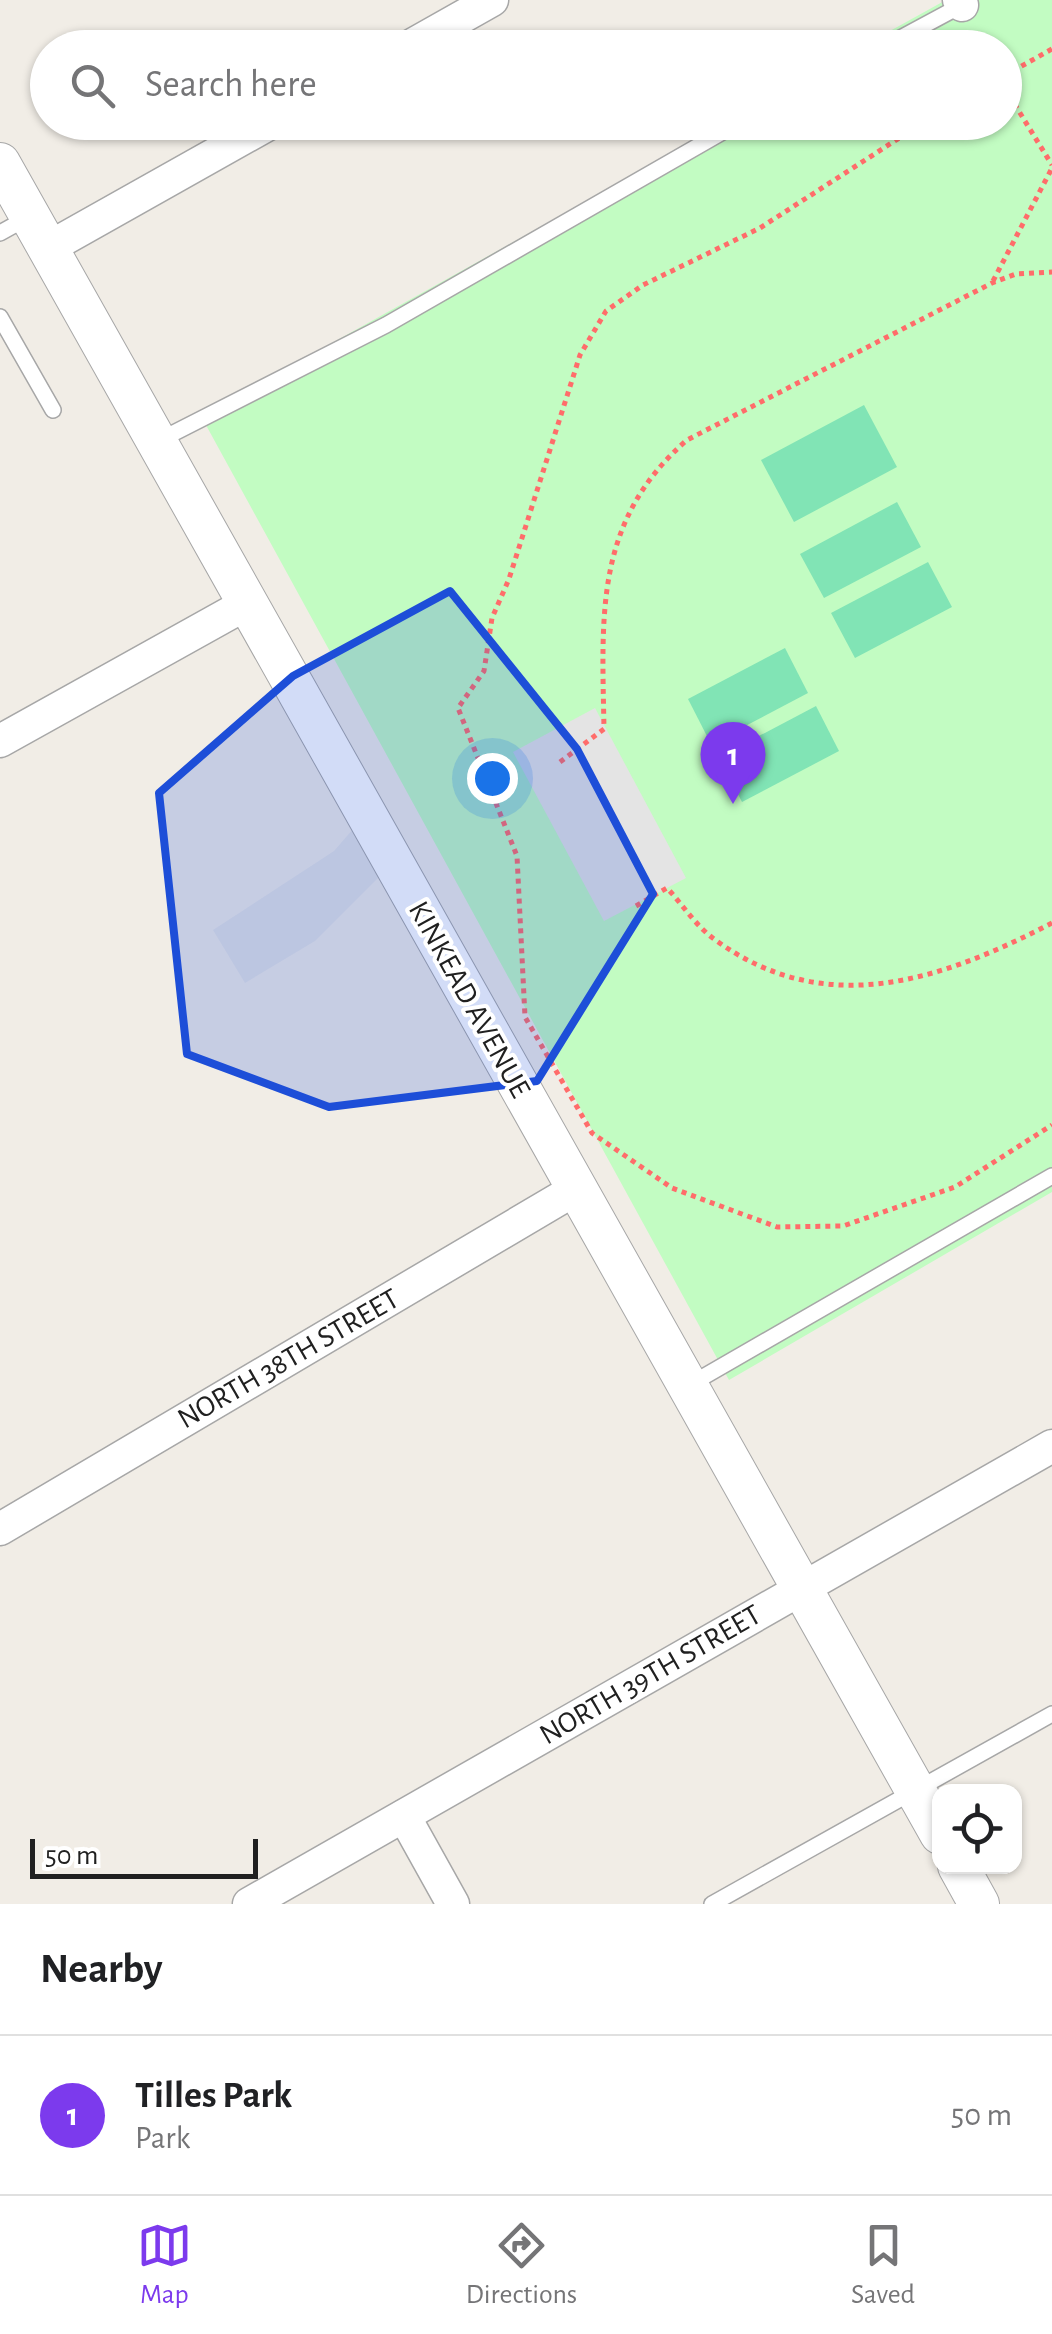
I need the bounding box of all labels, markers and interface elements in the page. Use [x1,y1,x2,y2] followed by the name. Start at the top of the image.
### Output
[30,30,1022,140] search box
[65,58,120,113] icon: search
[145,66,317,104] text: Search here
[700,722,766,804] pin: 1
[467,753,518,804] your location
[403,896,535,1103] street label: KINKEAD AVENUE
[173,1283,405,1434] street label: NORTH 38TH STREET
[535,1599,767,1750] street label: NORTH 39TH STREET
[932,1784,1022,1874] map controls
[932,1784,1022,1874] button: locate
[30,1834,258,1878] scale bar
[45,1842,99,1870] text: 50 m
[40,1948,163,1990] text: Nearby
[135,2077,292,2115] text: Tilles Park
[67,2099,78,2131] text: 1
[951,2099,1012,2131] text: 50 m
[135,2122,190,2154] text: Park
[137,2218,192,2312] tab: Map
[466,2218,577,2312] tab: Directions
[851,2218,915,2312] tab: Saved

